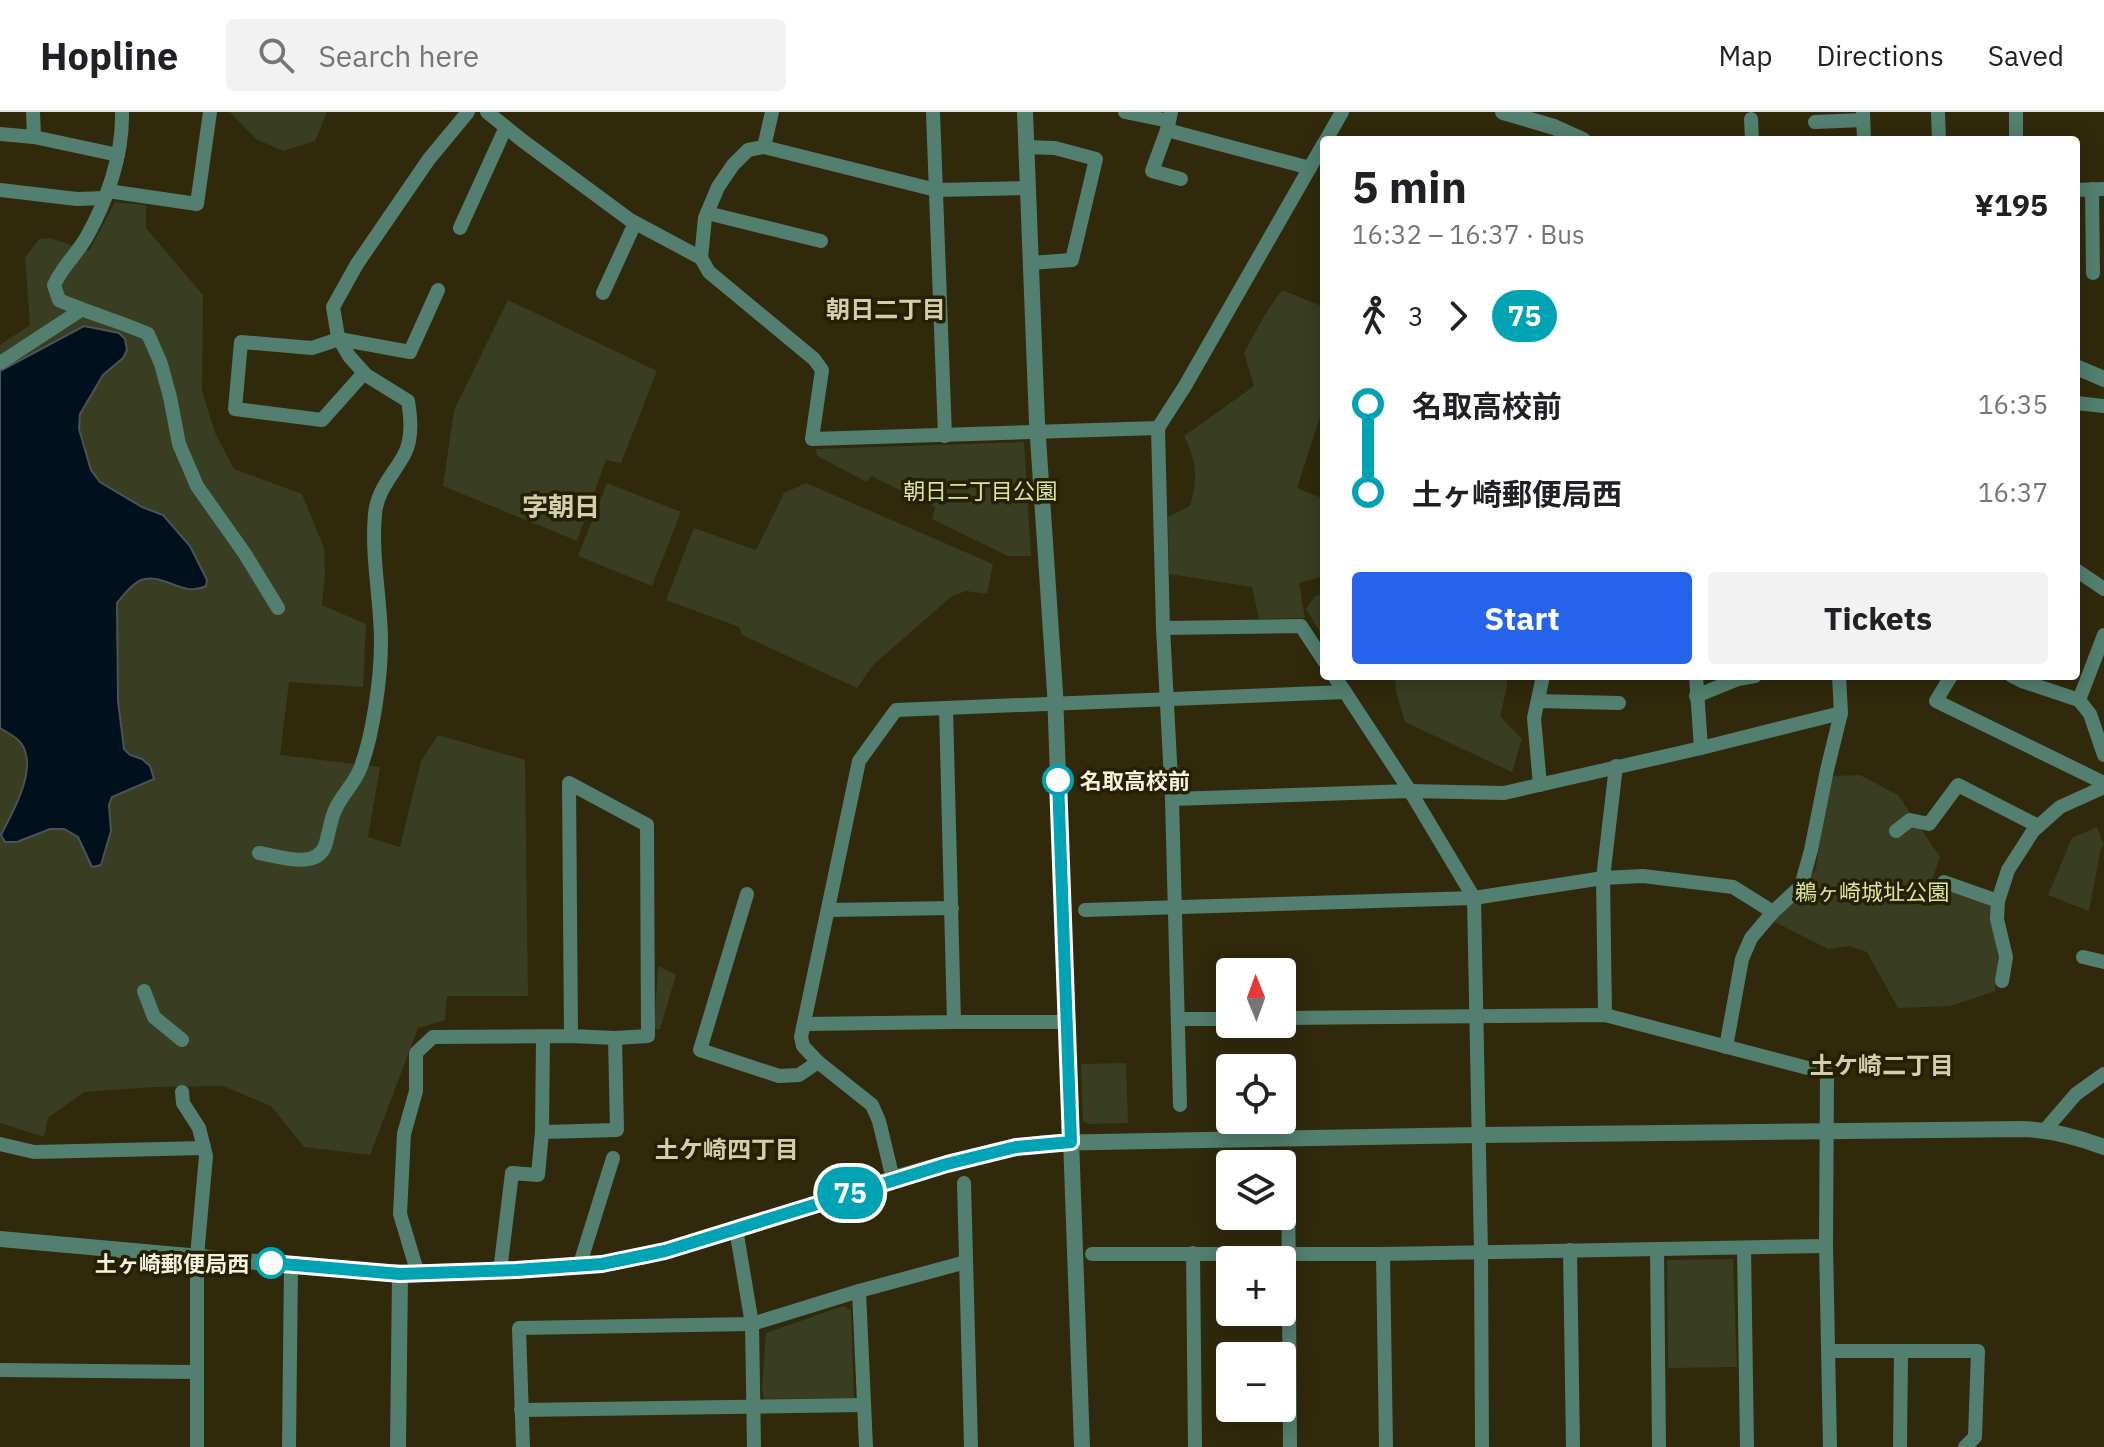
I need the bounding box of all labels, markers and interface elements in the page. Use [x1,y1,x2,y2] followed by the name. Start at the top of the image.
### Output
[226,19,786,91] search box
[40,31,178,80] text: Hopline
[254,33,298,77] icon: search
[318,36,479,75] text: Search here
[1718,37,1772,74] text: Map
[1816,37,1944,74] text: Directions
[1988,37,2064,74] text: Saved
[1352,158,1467,215] text: 5 min
[1975,185,2048,224] text: ¥195
[1352,217,1585,251] text: 16:32 – 16:37 · Bus
[826,293,946,325] district label: 朝日二丁目
[1352,294,1396,338] icon: walk
[1436,294,1480,338] icon: forward
[1508,297,1541,334] text: 75
[1408,299,1424,333] text: 3
[1412,386,1562,425] text: 名取高校前
[1978,387,2048,421] text: 16:35
[1412,474,1622,513] text: 土ヶ崎郵便局西
[1978,475,2048,509] text: 16:37
[903,476,1057,505] park label: 朝日二丁目公園
[522,489,600,523] district label: 字朝日
[1352,572,1692,664] button: Start
[1708,572,2048,664] button: Tickets
[1043,765,1073,795] marker: 名取高校前
[1080,766,1190,795] place label: 名取高校前
[1795,877,1949,906] park label: 鵜ヶ崎城址公園
[1216,958,1296,1038] north arrow
[1216,958,1296,1422] map controls
[1810,1049,1954,1081] district label: 土ケ崎二丁目
[1216,1054,1296,1134] button: locate
[655,1133,799,1165] district label: 土ケ崎四丁目
[1216,1150,1296,1230] button: layers
[814,1167,886,1219] line badge: 75
[833,1174,867,1211] text: 75
[1216,1246,1296,1326] button: +
[256,1248,286,1278] marker: 土ヶ崎郵便局西
[95,1249,249,1278] place label: 土ヶ崎郵便局西
[1216,1342,1296,1422] button: −

